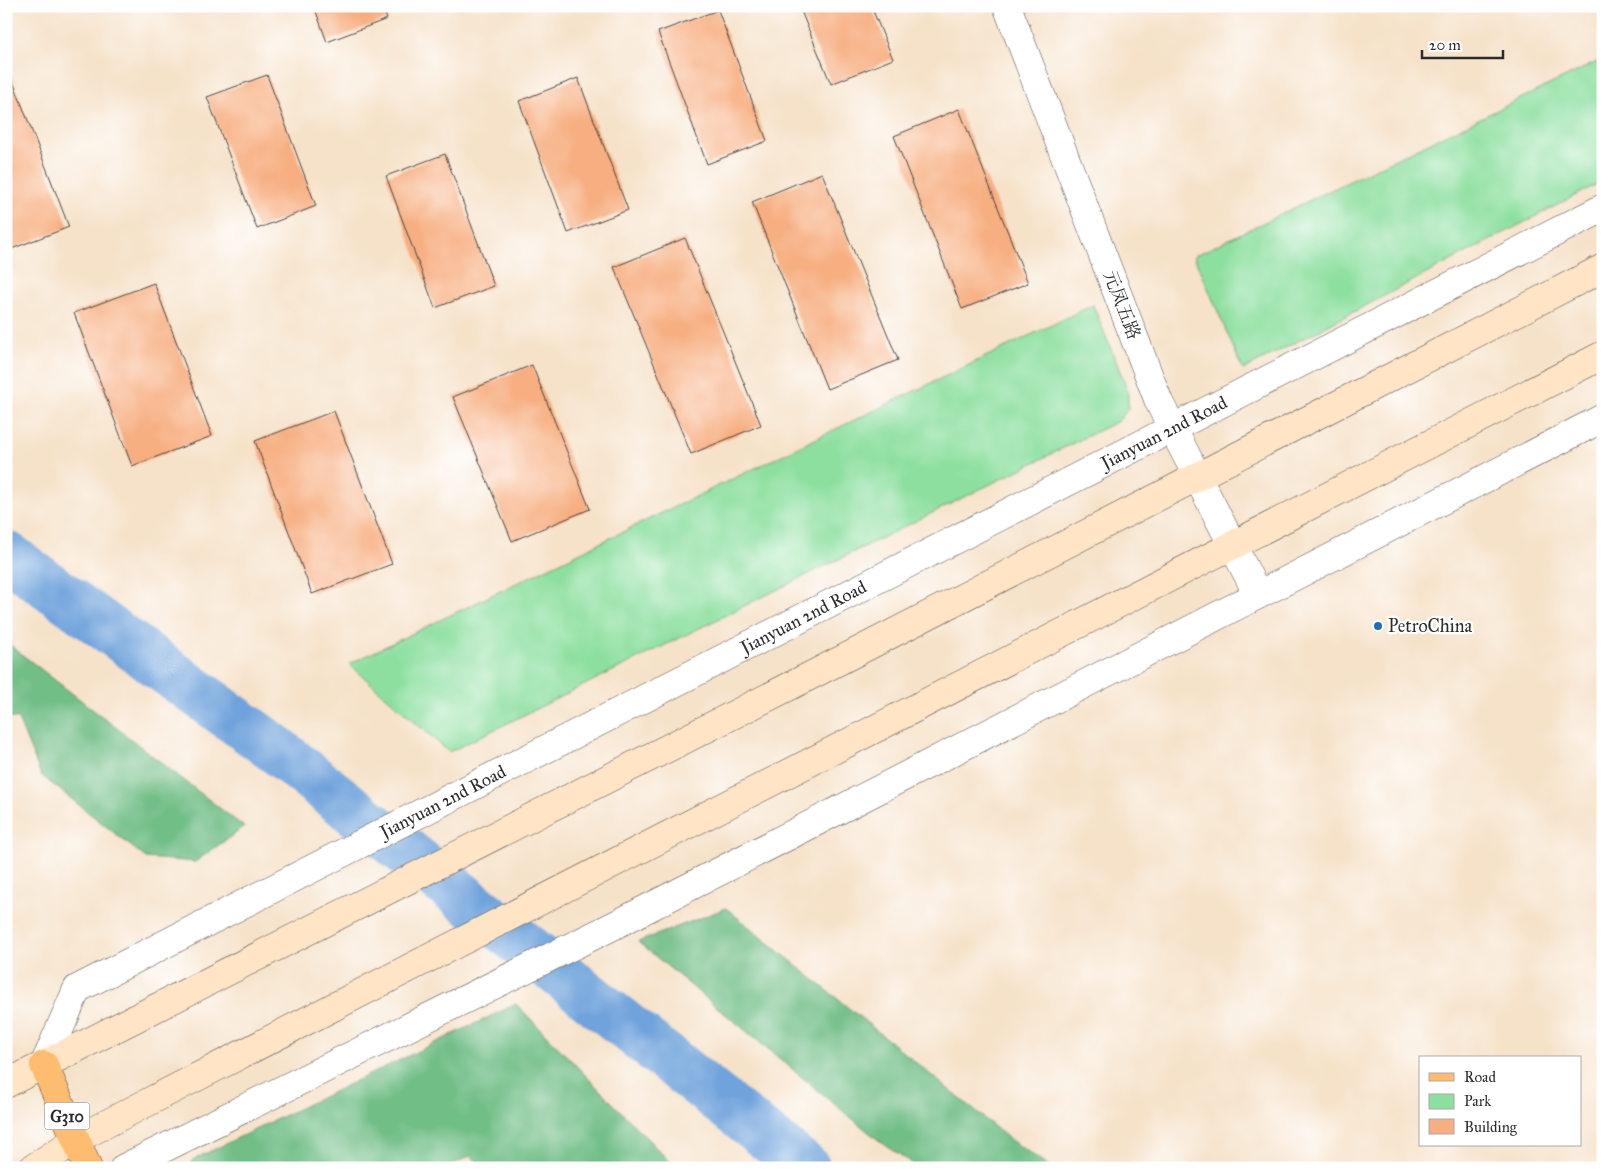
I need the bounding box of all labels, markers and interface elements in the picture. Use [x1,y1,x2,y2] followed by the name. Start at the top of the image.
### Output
[1422,28,1503,60] scale bar
[1429,36,1461,54] text: 20 m
[1099,267,1145,343] street label: 元凤五路
[1096,391,1231,476] street label: Jianyuan 2nd Road
[735,576,870,660] street label: Jianyuan 2nd Road
[1388,615,1473,637] place label: PetroChina
[1372,620,1384,632] marker: PetroChina
[375,760,510,845] street label: Jianyuan 2nd Road
[1419,1056,1582,1146] legend
[1464,1068,1496,1086] text: Road
[1464,1092,1491,1110] text: Park
[44,1102,90,1130] road number: G310
[1464,1118,1518,1136] text: Building

